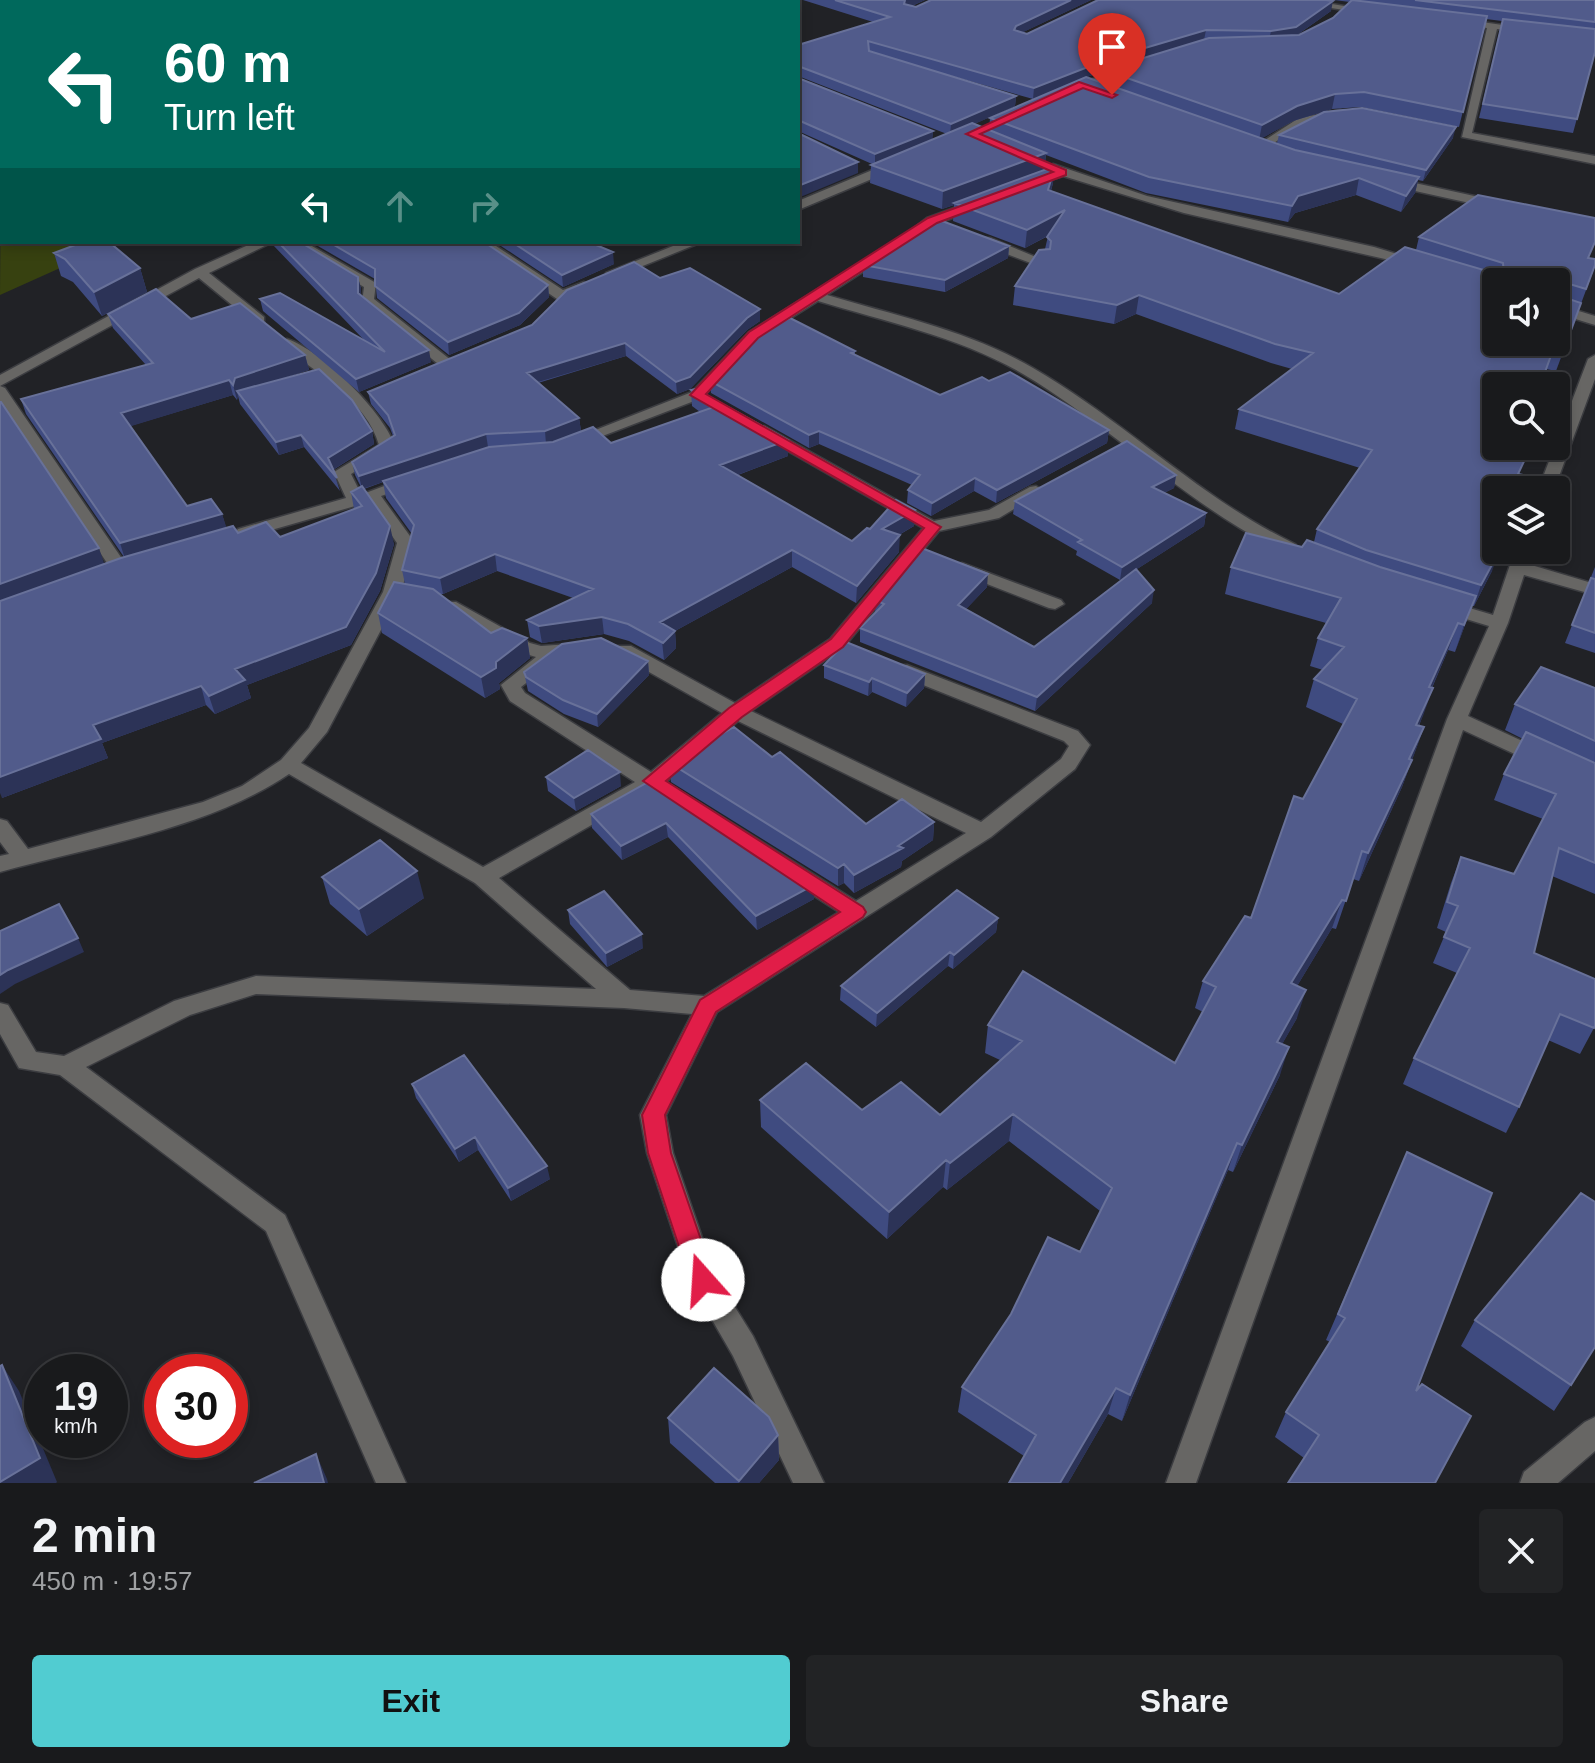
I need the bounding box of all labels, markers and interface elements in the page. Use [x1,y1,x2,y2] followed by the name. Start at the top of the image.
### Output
[1078,13,1146,95] pin
[1090,25,1134,69] icon: arrive
[164,31,292,94] text: 60 m
[32,32,136,136] icon: left
[164,97,295,138] text: Turn left
[294,184,338,228] icon: left
[378,184,422,228] icon: ahead
[462,184,506,228] icon: right
[1482,268,1570,564] map controls
[1482,268,1570,356] button: sound
[1482,372,1570,460] button: search
[1482,476,1570,564] button: layers
[661,1238,745,1322] position arrow
[144,1354,248,1458] speed limit sign: 30
[54,1374,98,1418] text: 19
[54,1415,98,1437] text: km/h
[32,1509,157,1562] text: 2 min
[1479,1509,1563,1593] button: close
[32,1566,192,1596] text: 450 m · 19:57
[32,1655,790,1747] button: Exit
[806,1655,1563,1747] button: Share

